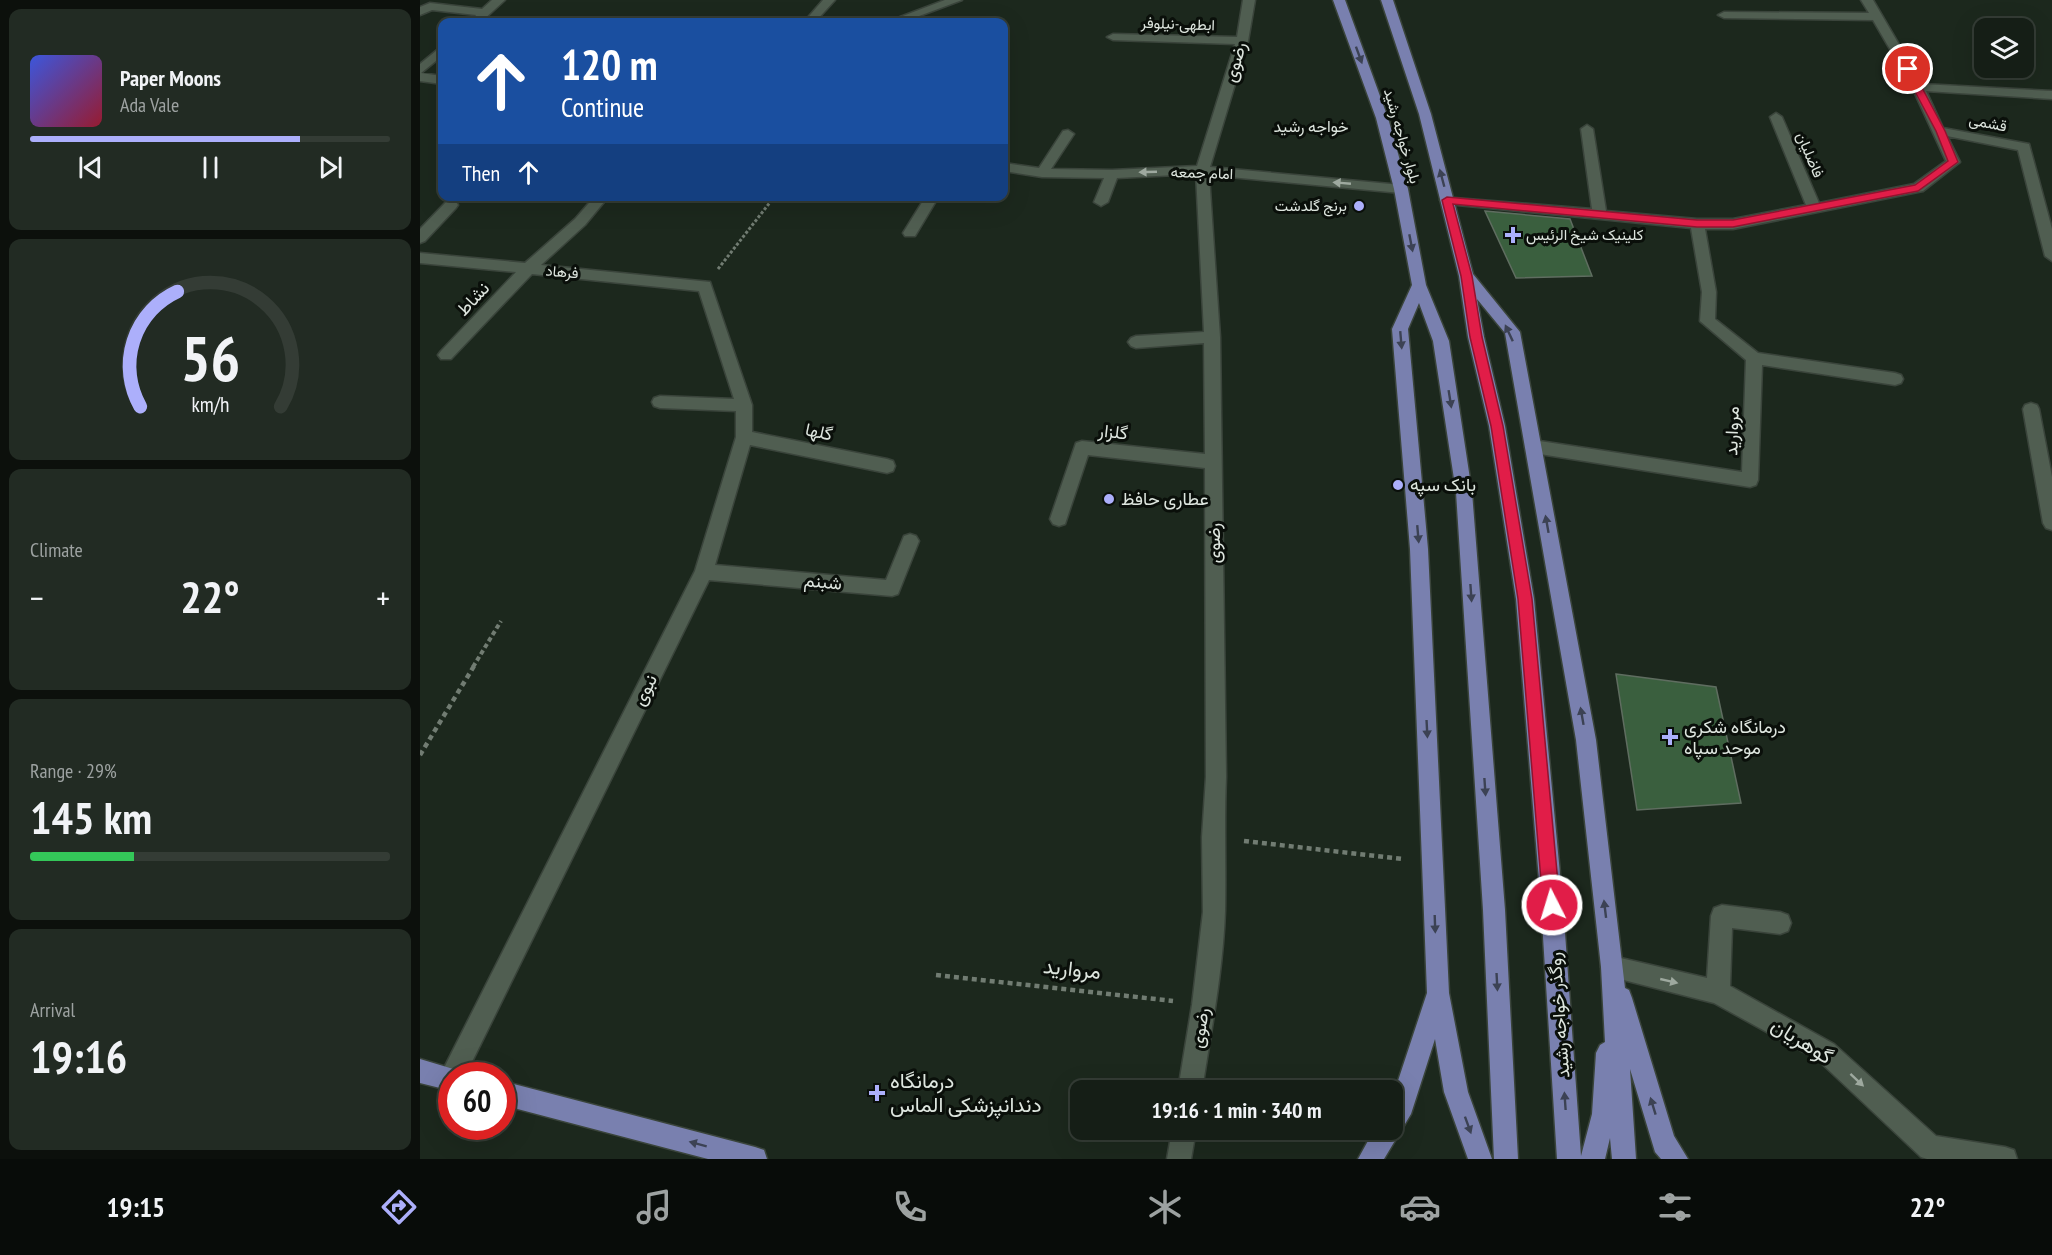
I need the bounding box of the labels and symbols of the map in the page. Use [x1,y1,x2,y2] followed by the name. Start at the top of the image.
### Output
[1140,13,1215,35] street label: ابطهی-نیلوفر
[1218,39,1251,85] street label: رضوی
[1882,43,1933,94] pin
[1355,46,1365,64] one-way arrow
[1380,86,1425,186] street label: بلوار خواجه رشید
[1967,110,2009,136] street label: قشمی
[1273,116,1349,137] district label: خواجه رشید
[1792,129,1829,181] street label: فاضلیان
[1170,162,1234,184] street label: امام جمعه
[1139,168,1158,177] one-way arrow
[1436,169,1446,188] one-way arrow
[1333,178,1352,188] one-way arrow
[1275,196,1347,217] place label: برنج گلدشت
[1352,199,1366,213] marker: برنج گلدشت
[1526,225,1644,246] place label: کلینیک شیخ الرئیس
[1504,226,1522,244] marker: کلینیک شیخ الرئیس
[1407,233,1416,252] one-way arrow
[545,261,579,282] street label: فرهاد
[451,277,494,321] street label: نشاط
[1504,324,1514,342] one-way arrow
[1396,330,1406,349] one-way arrow
[1446,390,1455,409] one-way arrow
[1719,406,1744,456] street label: مروارید
[803,417,835,446] street label: گلها
[1096,418,1129,444] street label: گلزار
[1410,473,1476,497] place label: بانک سپه
[1391,478,1405,492] marker: بانک سپه
[1121,487,1209,510] place label: عطاری حافظ
[1102,492,1116,506] marker: عطاری حافظ
[1542,514,1551,533] one-way arrow
[1202,523,1225,563] street label: رضوی
[1413,525,1423,544] one-way arrow
[803,568,843,596] street label: شبنم
[1467,583,1476,602] one-way arrow
[627,670,662,709] street label: نبوی
[1577,706,1586,725] one-way arrow
[1684,715,1786,760] place label: درمانگاه شکری موحد سپاه
[1423,719,1432,738] one-way arrow
[1661,728,1679,746] marker: درمانگاه شکری موحد سپاه
[1480,778,1490,797] one-way arrow
[1520,873,1584,937] position arrow
[1601,900,1610,919] one-way arrow
[1431,914,1440,933] one-way arrow
[1543,951,1574,1079] street label: روگذر خواجه رشید
[1042,952,1102,985] street label: مروارید
[1493,972,1502,991] one-way arrow
[1660,976,1678,986] one-way arrow
[1185,1006,1214,1050] street label: رضوی
[1766,1011,1838,1070] street label: گوهریان
[438,1062,516,1140] speed limit sign: 60
[890,1067,1042,1119] place label: درمانگاه دندانپزشکی الماس
[1850,1073,1864,1087] one-way arrow
[868,1084,886,1102] marker: درمانگاه دندانپزشکی الماس
[1560,1091,1570,1110] one-way arrow
[1648,1097,1657,1115] one-way arrow
[1463,1116,1473,1134] one-way arrow
[689,1139,707,1148] one-way arrow

